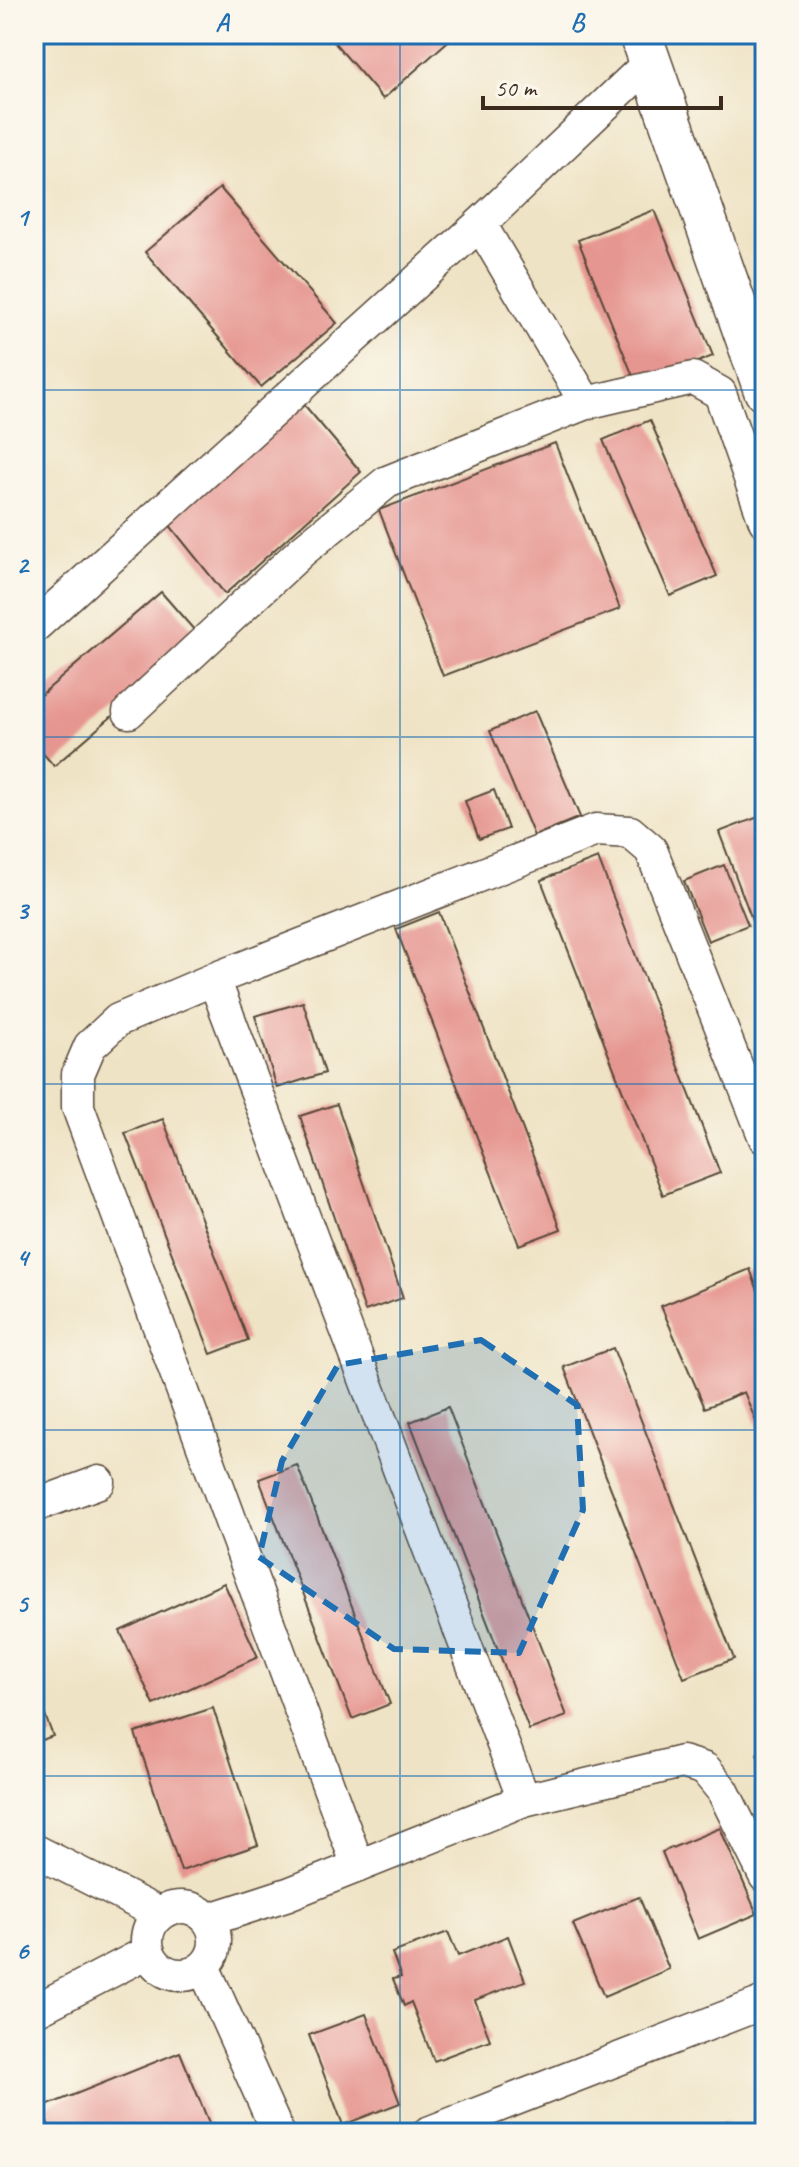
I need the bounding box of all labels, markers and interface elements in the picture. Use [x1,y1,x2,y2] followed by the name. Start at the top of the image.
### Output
[215,6,230,39] text: A
[570,6,586,39] text: B
[483,60,721,110] scale bar
[495,73,538,103] text: 50 m
[16,201,31,234] text: 1
[16,548,30,581] text: 2
[16,894,30,927] text: 3
[16,1241,31,1274] text: 4
[16,1587,30,1620] text: 5
[16,1934,30,1967] text: 6

